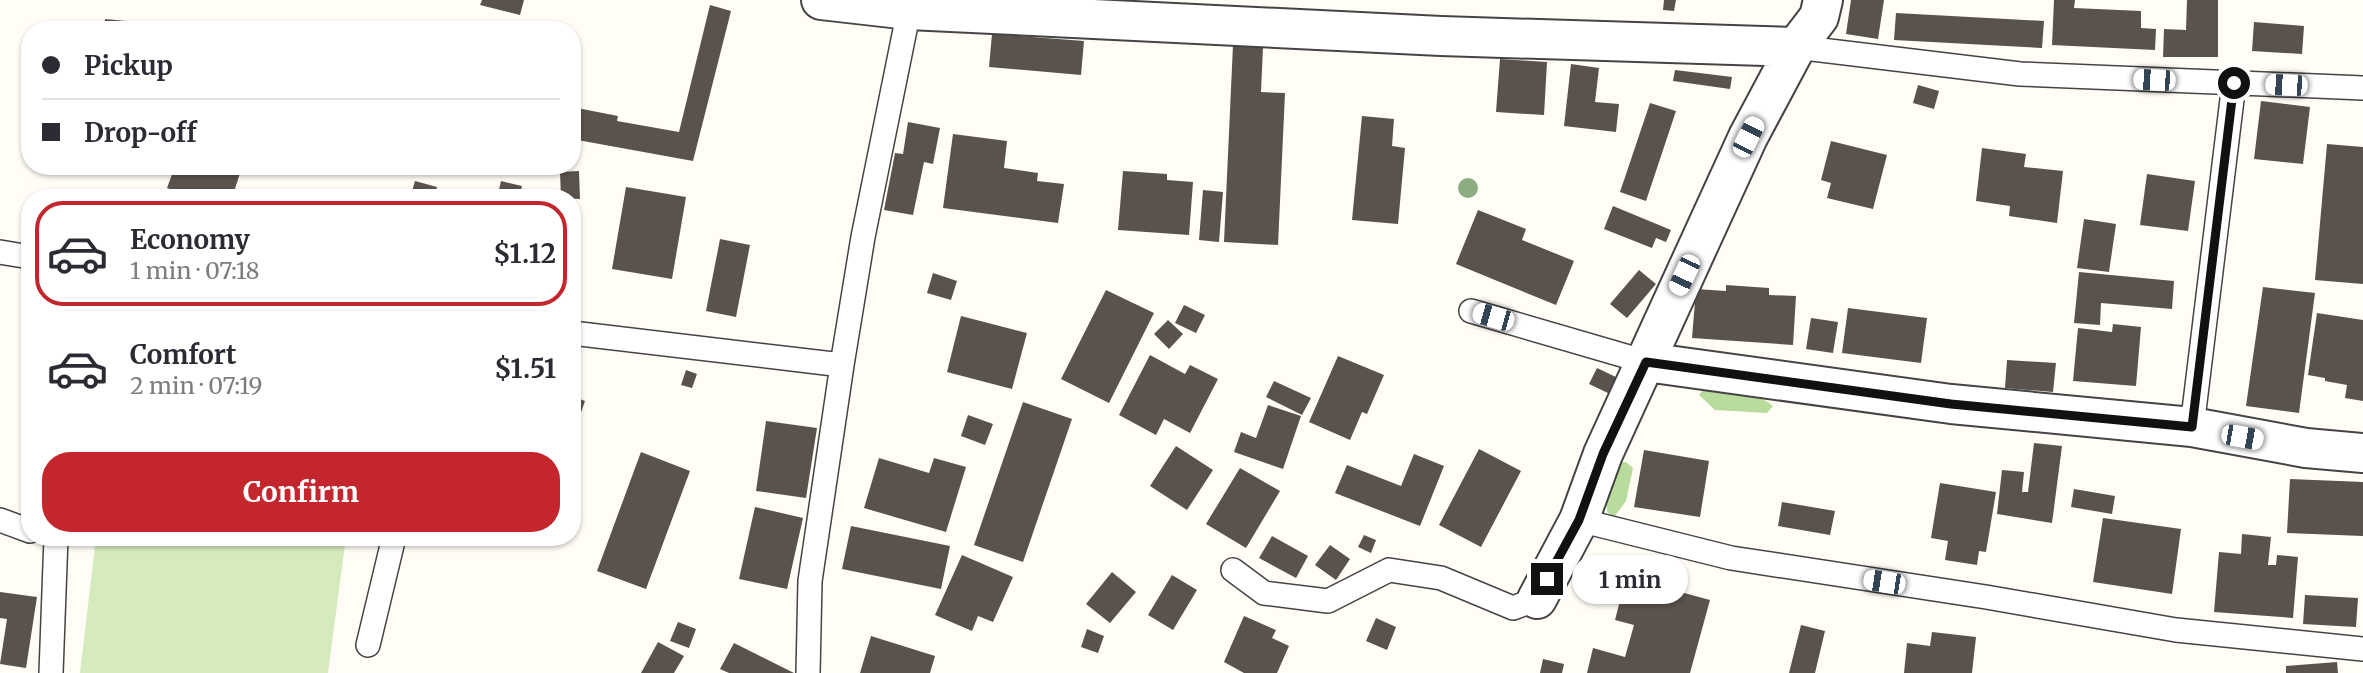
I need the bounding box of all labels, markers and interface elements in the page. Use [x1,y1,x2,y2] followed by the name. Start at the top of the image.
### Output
[84,49,173,82] text: Pickup
[2218,67,2250,99] route start
[2133,69,2176,91] car
[2265,74,2308,96] car
[1730,114,1767,160] car
[84,116,197,149] text: Drop-off
[46,222,109,285] icon: car
[130,223,250,256] text: Economy
[493,237,556,270] text: $1.12
[1666,252,1703,298] car
[130,256,259,285] text: 1 min · 07:18
[1470,301,1517,333] car
[46,337,109,400] icon: car
[130,338,236,371] text: Comfort
[494,352,556,385] text: $1.51
[130,371,262,400] text: 2 min · 07:19
[2220,423,2265,451] car
[42,452,560,532] button: Confirm
[1572,554,1687,604] callout: 1 min
[1531,563,1563,595] route end
[1599,565,1661,594] text: 1 min
[1862,568,1907,596] car

